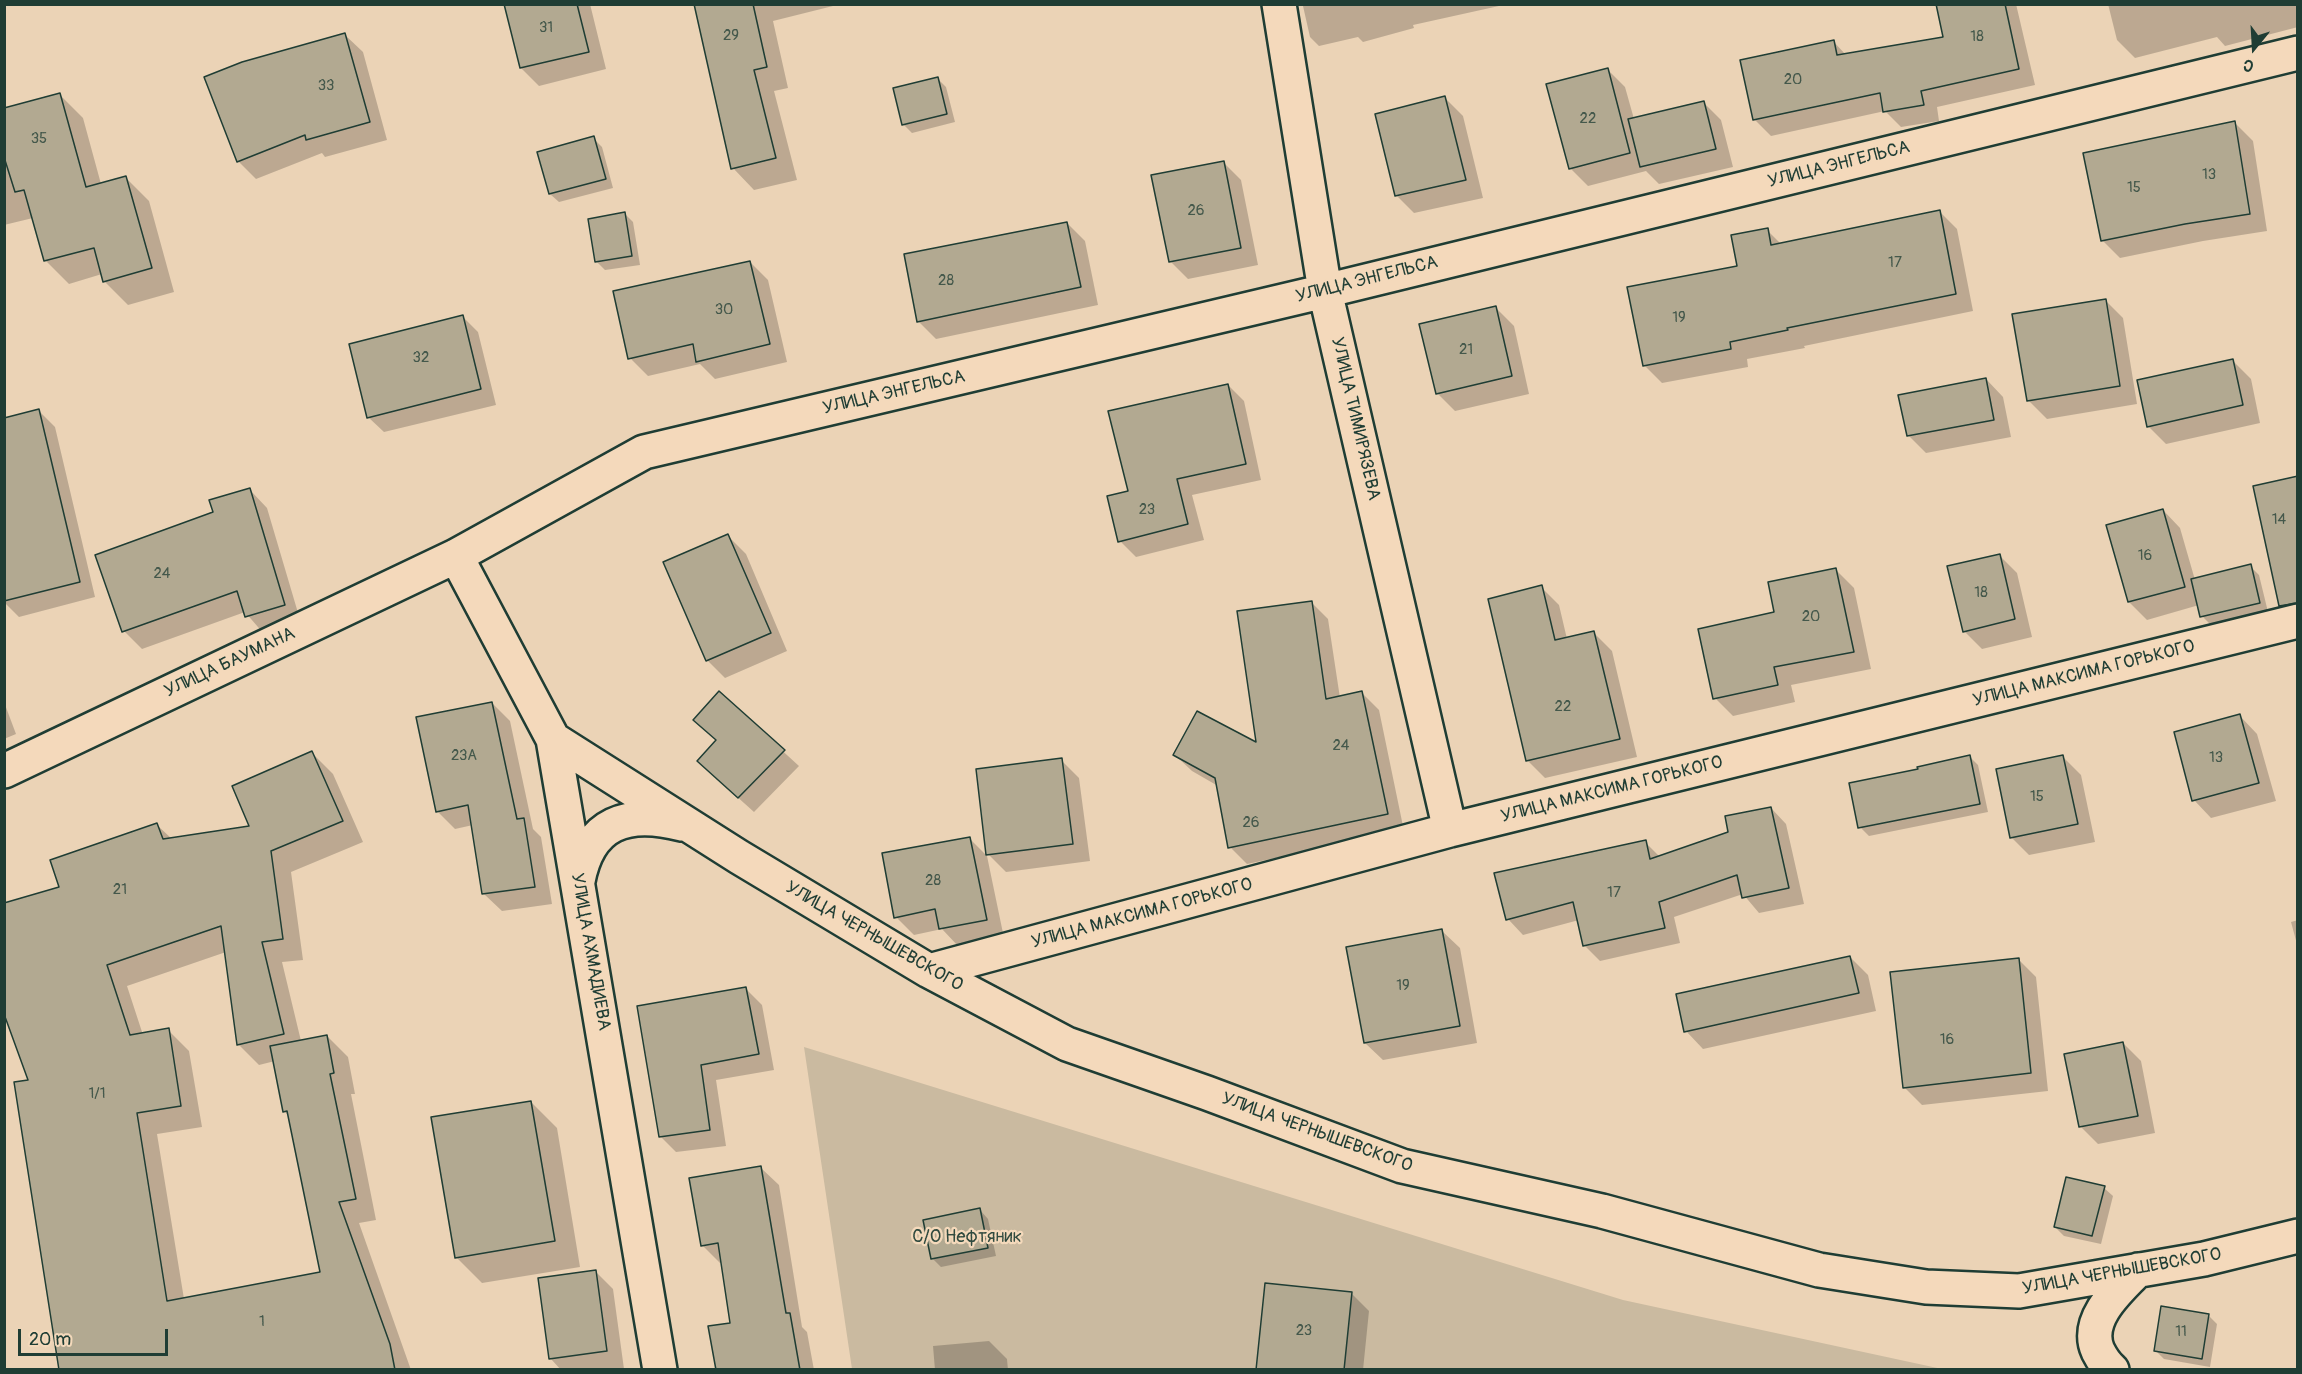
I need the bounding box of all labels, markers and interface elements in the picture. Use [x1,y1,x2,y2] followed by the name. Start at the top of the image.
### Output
[2224,18,2284,78] north arrow
[539,19,553,37] house number: 31
[723,27,739,45] house number: 29
[1970,28,1984,46] house number: 18
[2241,54,2256,76] text: С
[1784,71,1802,89] house number: 20
[318,77,334,95] house number: 33
[1580,110,1596,128] house number: 22
[31,130,47,148] house number: 35
[1766,137,1912,193] street label: УЛИЦА ЭНГЕЛЬСА
[2202,166,2216,184] house number: 13
[2127,179,2141,197] house number: 15
[1187,202,1205,220] house number: 26
[1294,252,1440,308] street label: УЛИЦА ЭНГЕЛЬСА
[1888,254,1902,272] house number: 17
[938,272,954,290] house number: 28
[715,301,733,319] house number: 30
[1672,309,1686,327] house number: 19
[1326,335,1384,503] street label: УЛИЦА ТИМИРЯЗЕВА
[1459,341,1473,359] house number: 21
[413,349,429,367] house number: 32
[821,366,967,420] street label: УЛИЦА ЭНГЕЛЬСА
[1139,501,1155,519] house number: 23
[2272,511,2286,529] house number: 14
[2138,547,2152,565] house number: 16
[153,565,171,583] house number: 24
[1974,584,1988,602] house number: 18
[1802,608,1820,626] house number: 20
[161,623,299,703] street label: УЛИЦА БАУМАНА
[1971,636,2197,712] street label: УЛИЦА МАКСИМА ГОРЬКОГО
[1555,698,1571,716] house number: 22
[1332,737,1350,755] house number: 24
[451,747,477,765] house number: 23А
[2209,749,2223,767] house number: 13
[1499,752,1725,828] street label: УЛИЦА МАКСИМА ГОРЬКОГО
[2030,788,2044,806] house number: 15
[1242,814,1260,832] house number: 26
[566,872,614,1032] street label: УЛИЦА АХМАДИЕВА
[925,872,941,890] house number: 28
[1029,874,1255,954] street label: УЛИЦА МАКСИМА ГОРЬКОГО
[781,877,967,997] street label: УЛИЦА ЧЕРНЫШЕВСКОГО
[113,881,127,899] house number: 21
[1607,884,1621,902] house number: 17
[1396,977,1410,995] house number: 19
[1940,1031,1954,1049] house number: 16
[88,1085,106,1103] house number: 1/1
[1219,1088,1415,1178] street label: УЛИЦА ЧЕРНЫШЕВСКОГО
[912,1226,1022,1248] park label: С/О Нефтяник
[2021,1244,2223,1300] street label: УЛИЦА ЧЕРНЫШЕВСКОГО
[259,1313,265,1331] house number: 1
[21,1317,171,1355] scale bar
[1296,1322,1312,1340] house number: 23
[2175,1323,2187,1341] house number: 11
[29,1328,71,1351] text: 20 m

